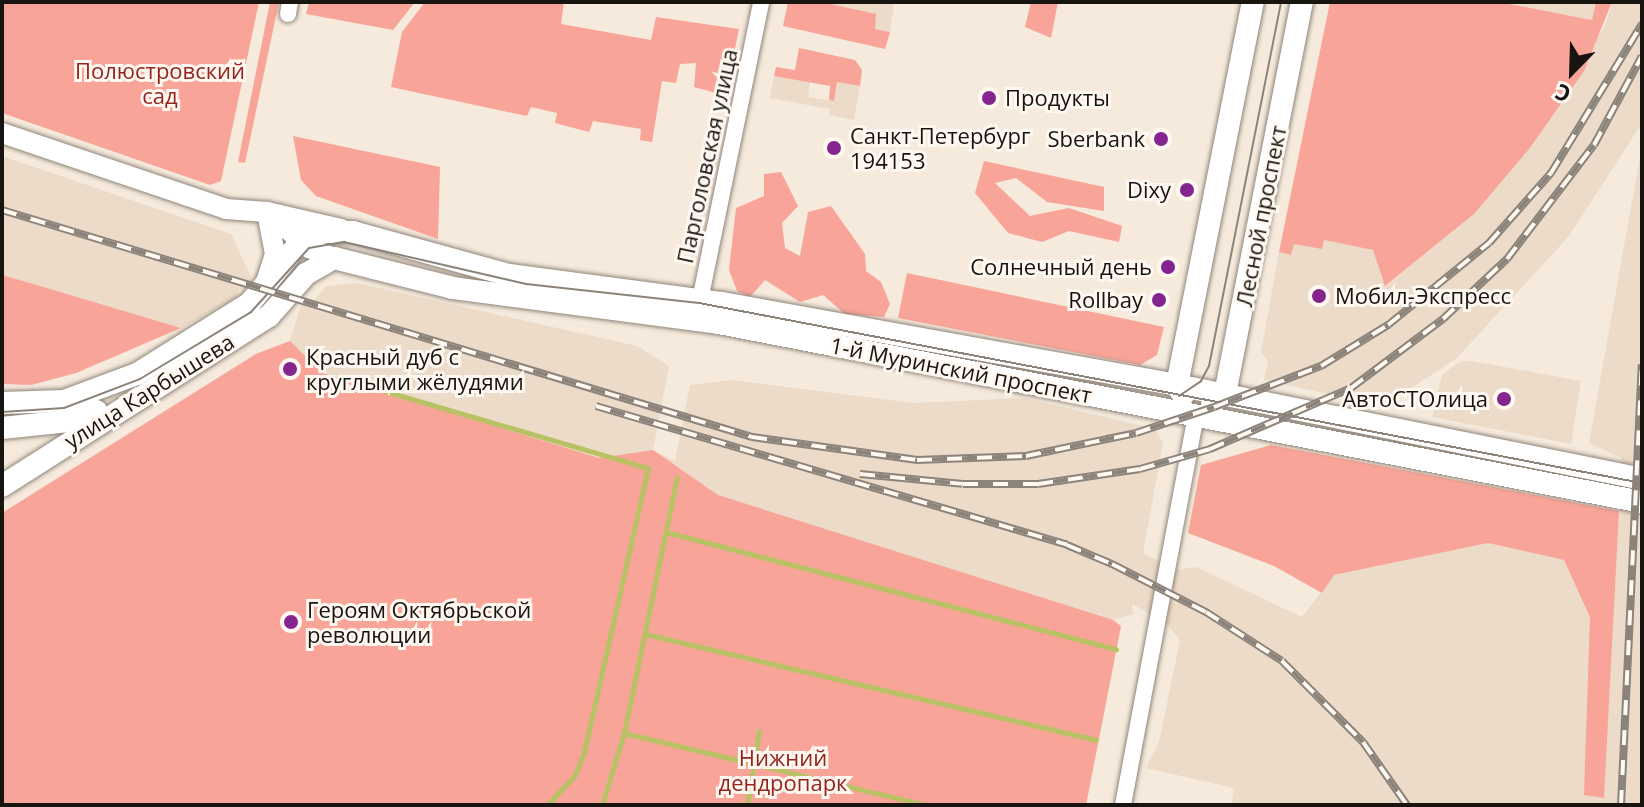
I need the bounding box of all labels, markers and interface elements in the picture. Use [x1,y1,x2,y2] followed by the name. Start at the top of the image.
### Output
[1532,32,1612,112] north arrow
[671,46,743,266] street label: Парголовская улица
[75,57,245,108] park label: Полюстровский сад
[1550,78,1575,111] text: С
[1005,85,1110,111] place label: Продукты
[980,89,998,107] marker: Продукты
[850,122,1030,174] place label: Санкт-Петербург 194153
[1231,123,1291,309] street label: Лесной проспект
[1047,126,1145,152] place label: Sberbank
[1152,130,1170,148] marker: Sberbank
[825,139,843,157] marker: Санкт-Петербург 194153
[1127,177,1171,203] place label: Dixy
[1178,181,1196,199] marker: Dixy
[970,254,1152,280] place label: Солнечный день
[1159,258,1177,276] marker: Солнечный день
[1335,283,1511,309] place label: Мобил-Экспресс
[1068,287,1143,313] place label: Rollbay
[1310,287,1328,305] marker: Мобил-Экспресс
[1150,291,1168,309] marker: Rollbay
[59,328,239,454] street label: улица Карбышева
[828,332,1094,408] street label: 1-й Муринский проспект
[306,343,524,394] place label: Красный дуб с круглыми жёлудями
[281,360,299,378] marker: Красный дуб с круглыми жёлудями
[1342,386,1488,412] place label: АвтоСТОлица
[1495,390,1513,408] marker: АвтоСТОлица
[307,596,531,648] place label: Героям Октябрьской революции
[282,613,300,631] marker: Героям Октябрьской революции
[719,744,847,796] park label: Нижний дендропарк

